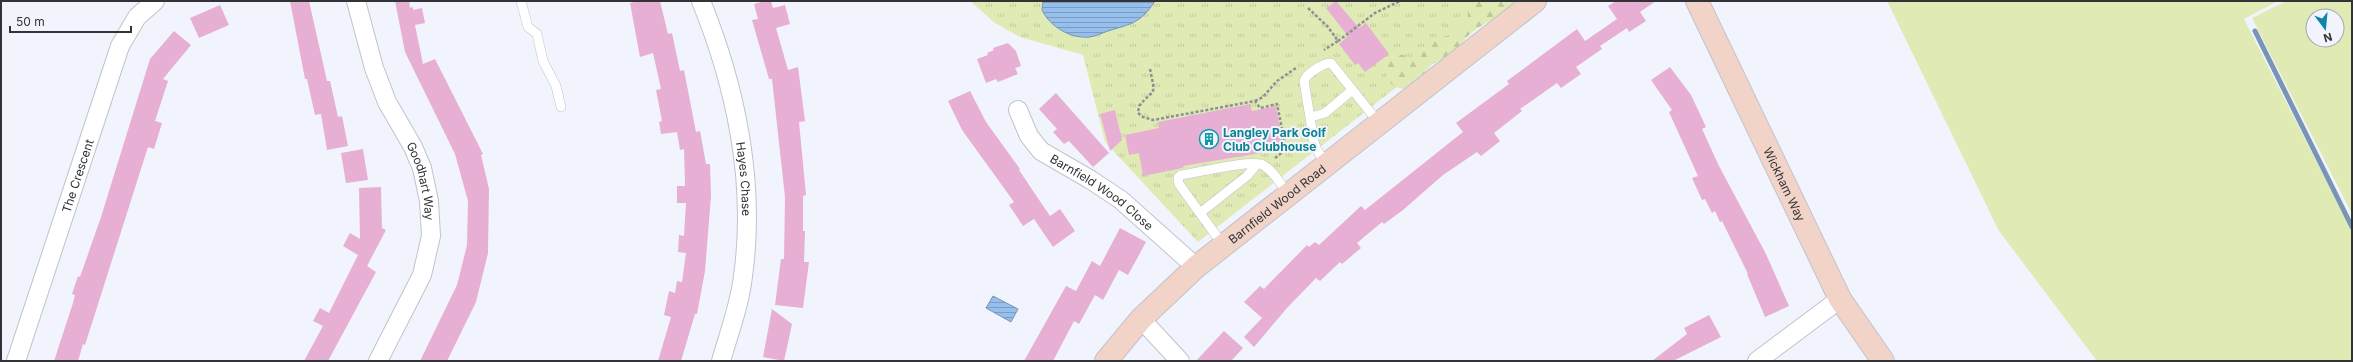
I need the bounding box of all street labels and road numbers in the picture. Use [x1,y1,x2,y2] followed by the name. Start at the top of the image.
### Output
[58,137,96,215] street label: The Crescent
[404,139,438,221] street label: Goodhart Way
[734,141,755,216] street label: Hayes Chase
[1761,144,1809,224] street label: Wickham Way
[1048,151,1157,233] street label: Barnfield Wood Close
[1225,161,1328,247] street label: Barnfield Wood Road

